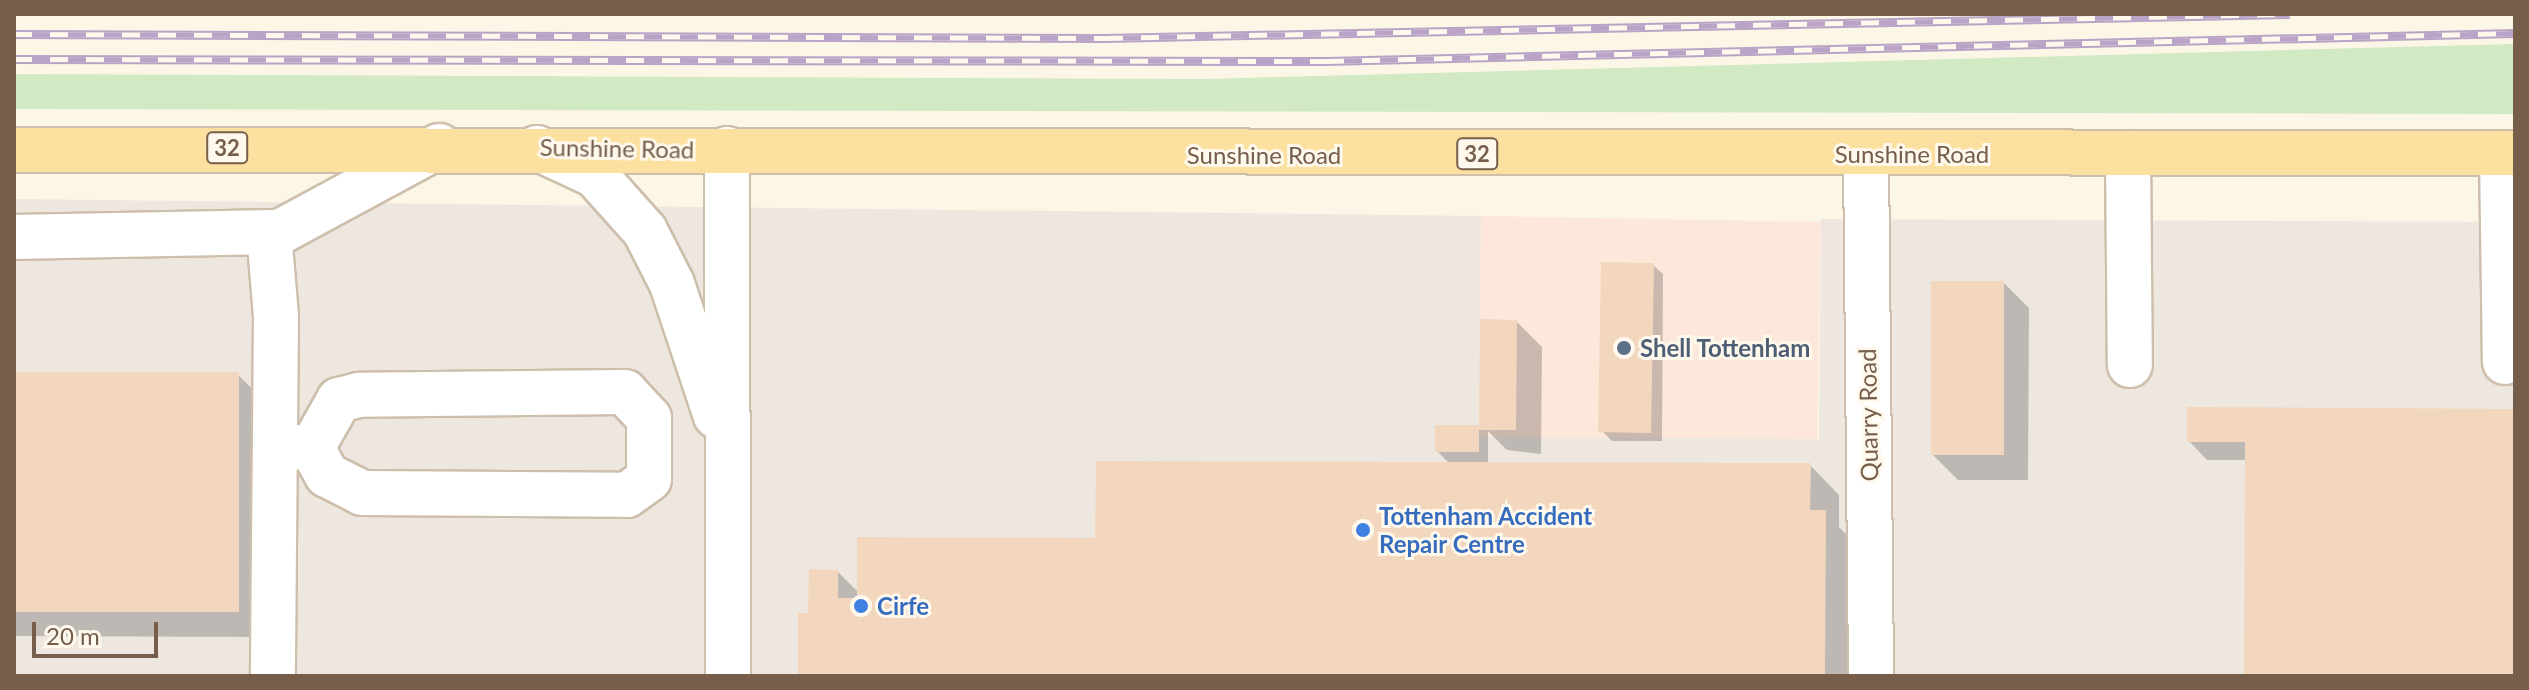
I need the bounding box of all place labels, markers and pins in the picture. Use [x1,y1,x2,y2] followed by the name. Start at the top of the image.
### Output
[1640,334,1811,362] place label: Shell Tottenham
[1615,339,1633,357] marker: Shell Tottenham
[1379,502,1593,558] place label: Tottenham Accident Repair Centre
[1354,521,1372,539] marker: Tottenham Accident Repair Centre
[877,592,929,620] place label: Cirfe
[852,597,870,615] marker: Cirfe

